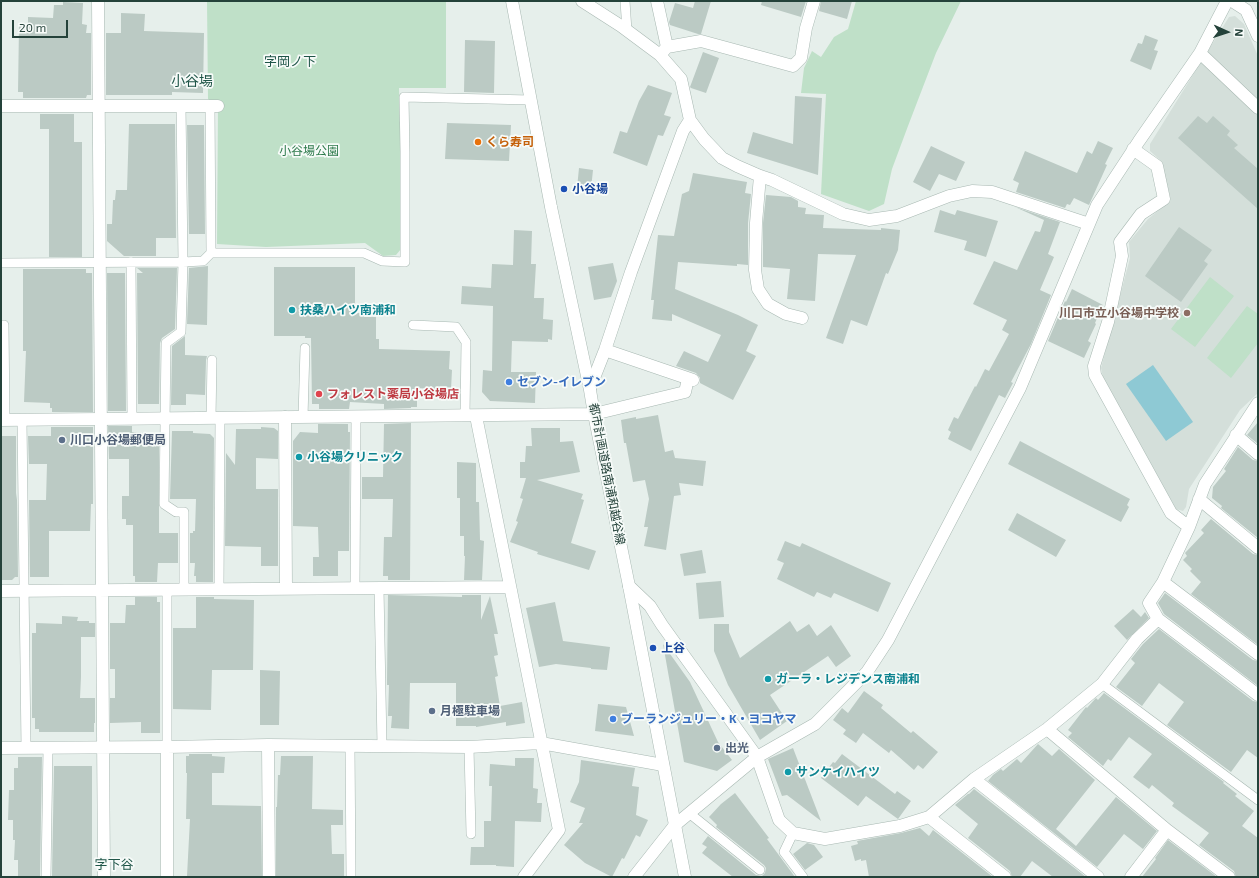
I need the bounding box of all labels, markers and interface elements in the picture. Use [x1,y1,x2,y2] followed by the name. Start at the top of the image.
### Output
[14,12,70,38] scale bar
[1207,12,1247,52] north arrow
[19,20,46,34] text: 20 m
[1233,28,1246,37] text: N
[264,54,316,70] district label: 字岡ノ下
[171,73,213,89] district label: 小谷場
[486,135,534,149] place label: くら寿司
[473,137,483,147] marker: くら寿司
[279,144,339,158] park label: 小谷場公園
[572,182,608,196] place label: 小谷場
[559,184,569,194] marker: 小谷場
[300,303,396,317] place label: 扶桑ハイツ南浦和
[287,305,297,315] marker: 扶桑ハイツ南浦和
[1059,306,1179,320] place label: 川口市立小谷場中学校
[1182,308,1192,318] marker: 川口市立小谷場中学校
[517,375,606,389] place label: セブン-イレブン
[504,377,514,387] marker: セブン-イレブン
[327,387,459,401] place label: フォレスト薬局小谷場店
[314,389,324,399] marker: フォレスト薬局小谷場店
[586,402,628,546] street label: 都市計画道路南浦和越谷線
[70,433,166,447] place label: 川口小谷場郵便局
[57,435,67,445] marker: 川口小谷場郵便局
[307,450,403,464] place label: 小谷場クリニック
[294,452,304,462] marker: 小谷場クリニック
[661,641,685,655] place label: 上谷
[648,643,658,653] marker: 上谷
[776,672,920,686] place label: ガーラ・レジデンス南浦和
[763,674,773,684] marker: ガーラ・レジデンス南浦和
[440,704,500,718] place label: 月極駐車場
[427,706,437,716] marker: 月極駐車場
[621,712,797,726] place label: ブーランジュリー・K・ヨコヤマ
[608,714,618,724] marker: ブーランジュリー・K・ヨコヤマ
[725,741,749,755] place label: 出光
[712,743,722,753] marker: 出光
[796,765,880,779] place label: サンケイハイツ
[783,767,793,777] marker: サンケイハイツ
[95,857,133,873] district label: 字下谷

